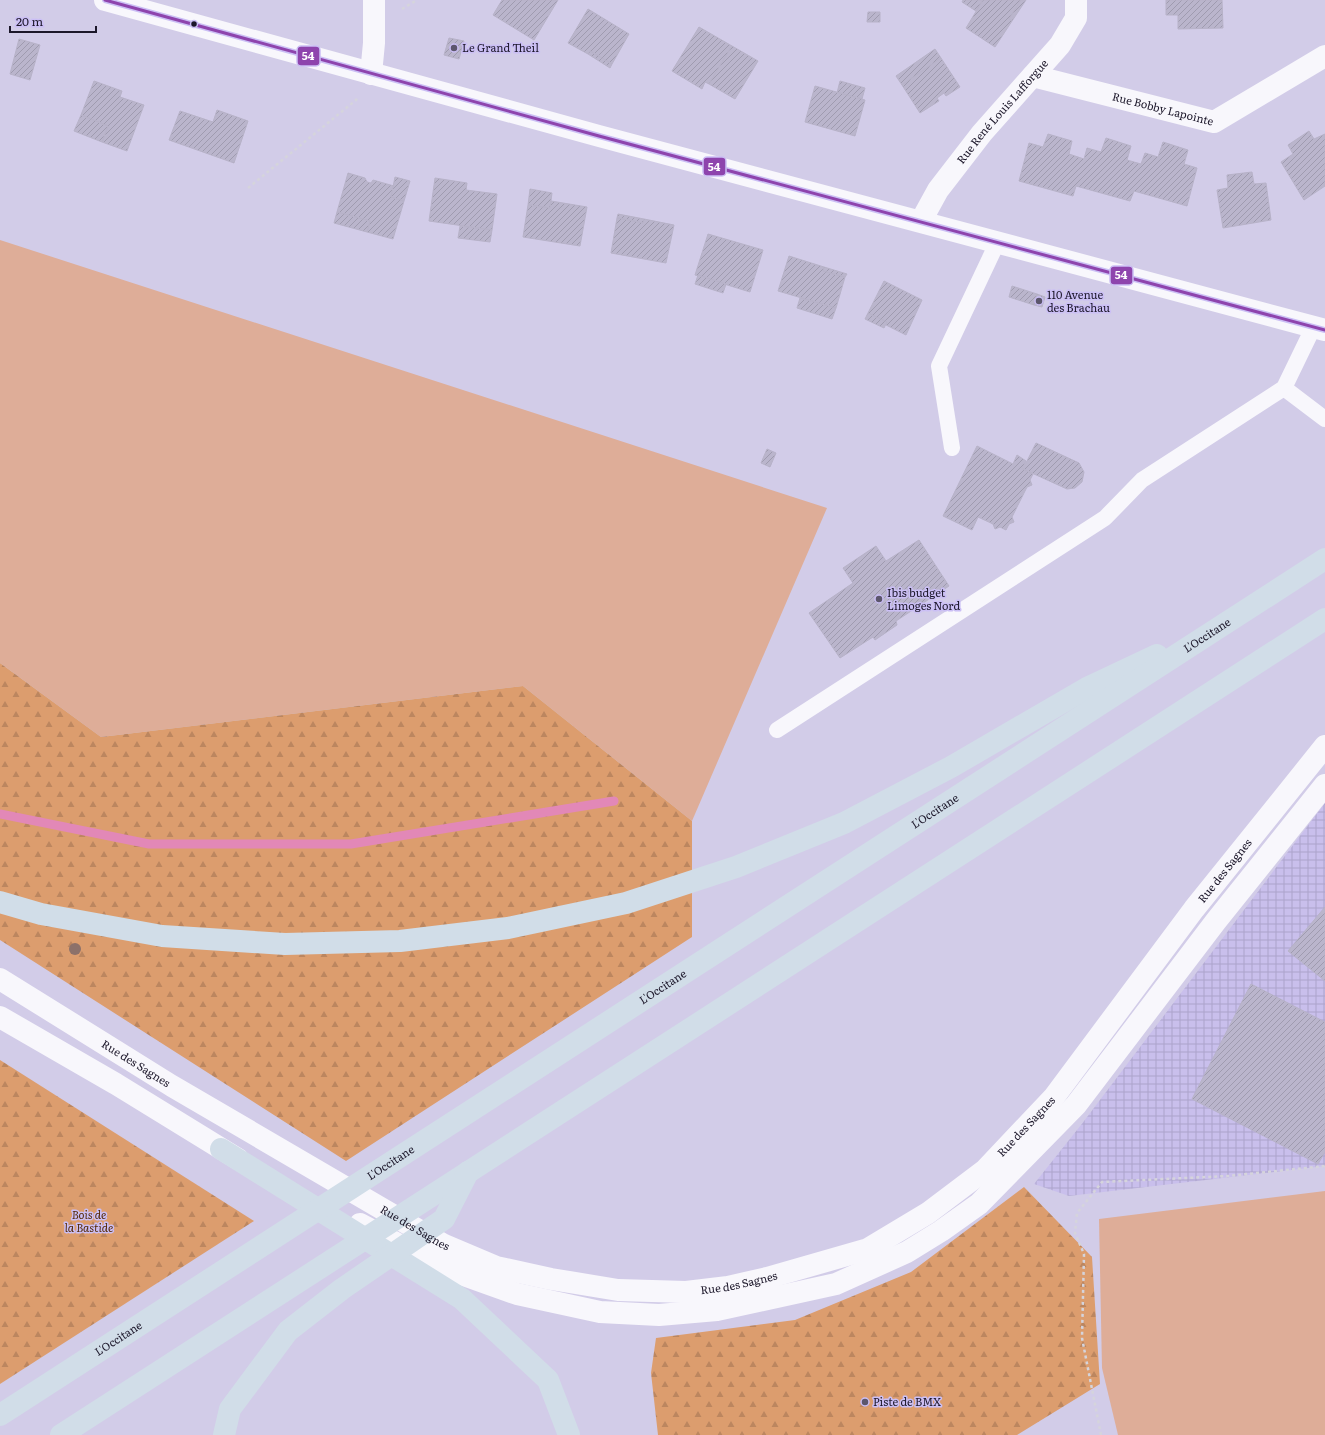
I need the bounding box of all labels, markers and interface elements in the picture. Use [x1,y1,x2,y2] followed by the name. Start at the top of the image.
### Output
[10,8,96,34] scale bar
[16,12,43,30] text: 20 m
[189,19,199,29] unlabelled marker
[462,39,539,55] place label: Le Grand Theil
[449,43,459,53] marker: Le Grand Theil
[297,46,320,66] line badge: 54
[302,47,315,63] text: 54
[952,55,1051,167] street label: Rue René Louis Lafforgue
[1111,87,1216,129] street label: Rue Bobby Lapointe
[703,157,726,176] line badge: 54
[708,158,721,174] text: 54
[1110,266,1133,285] line badge: 54
[1115,266,1128,282] text: 54
[1047,286,1110,315] place label: 110 Avenue des Brachau
[1034,296,1044,306] marker: 110 Avenue des Brachau
[887,584,960,613] place label: Ibis budget Limoges Nord
[874,594,884,604] marker: Ibis budget Limoges Nord
[1180,613,1234,656] street label: L'Occitane
[908,789,961,831] street label: L'Occitane
[1193,835,1255,906] street label: Rue des Sagnes
[635,965,689,1007] street label: L'Occitane
[99,1035,174,1090] street label: Rue des Sagnes
[993,1092,1058,1160] street label: Rue des Sagnes
[363,1140,417,1183] street label: L'Occitane
[378,1201,452,1254] street label: Rue des Sagnes
[65,1206,113,1235] park label: Bois de la Bastide
[699,1266,779,1297] street label: Rue des Sagnes
[91,1316,145,1359] street label: L'Occitane
[873,1393,941,1409] place label: Piste de BMX
[860,1397,870,1407] marker: Piste de BMX

